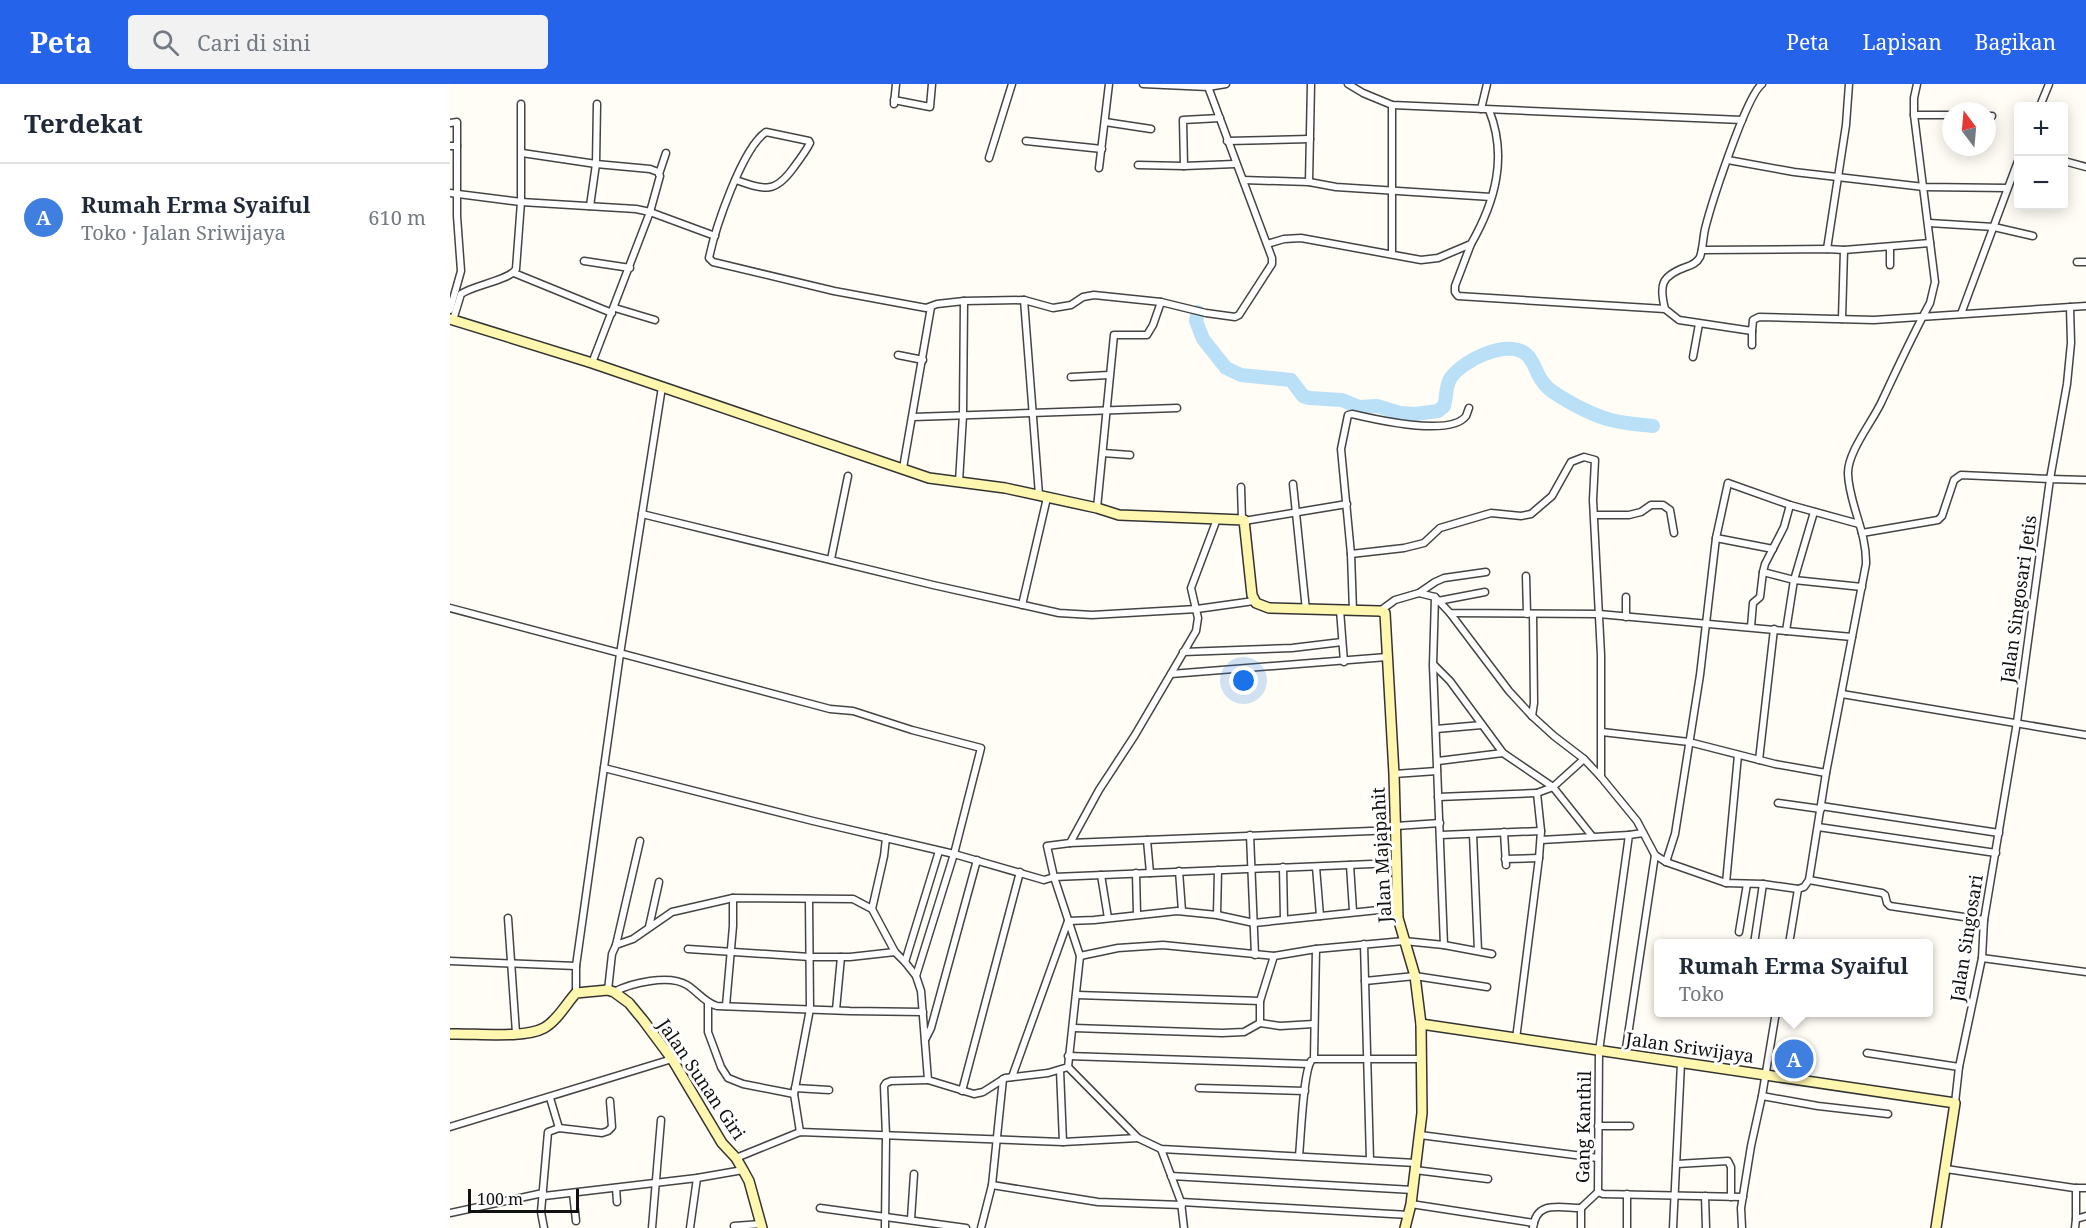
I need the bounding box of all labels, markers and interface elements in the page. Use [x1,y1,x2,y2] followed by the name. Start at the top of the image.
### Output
[128,15,548,69] search box
[30,23,92,61] text: Peta
[149,26,182,59] icon: search
[197,27,311,57] text: Cari di sini
[1786,28,1829,56] text: Peta
[1862,28,1942,56] text: Lapisan
[1975,28,2056,56] text: Bagikan
[1942,102,1996,156] north arrow
[2014,102,2068,210] map controls
[2014,102,2068,156] button: +
[24,105,143,141] text: Terdekat
[2014,156,2068,210] button: −
[81,189,310,219] text: Rumah Erma Syaiful
[36,204,51,231] text: A
[368,204,426,231] text: 610 m
[81,219,286,246] text: Toko · Jalan Sriwijaya
[1994,514,2042,685] street label: Jalan Singosari Jetis
[1229,666,1258,695] your location
[1365,787,1397,924] street label: Jalan Majapahit
[1944,873,1988,1004] street label: Jalan Singosari
[1654,939,1933,1017] popup
[1679,950,1908,980] text: Rumah Erma Syaiful
[1679,980,1724,1007] text: Toko
[652,1013,751,1144] street label: Jalan Sunan Giri
[1623,1026,1756,1068] street label: Jalan Sriwijaya
[1774,1036,1814,1082] pin: A
[1570,1070,1596,1183] street label: Gang Kanthil
[468,1186,579,1214] scale bar
[477,1188,523,1210] text: 100 m

